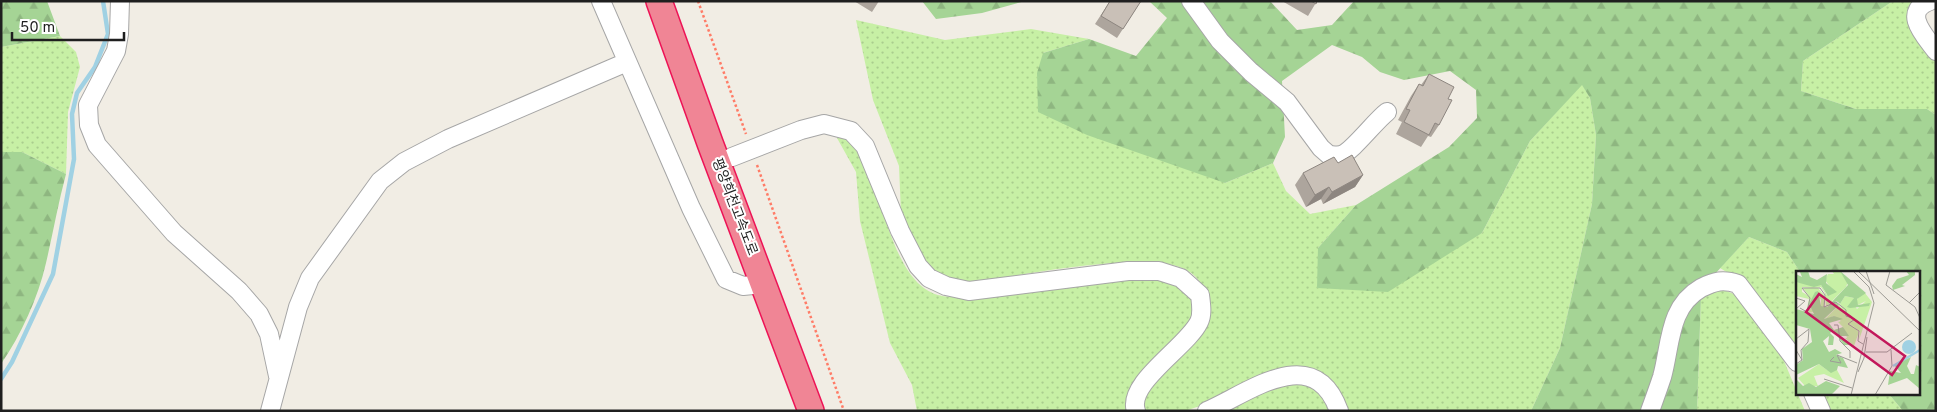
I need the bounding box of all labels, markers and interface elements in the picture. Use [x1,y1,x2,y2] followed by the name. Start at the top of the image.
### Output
[12,10,125,42] scale bar
[20,19,55,38] text: 50 m
[708,155,761,258] street label: 평양희천고속도로
[1796,271,1920,394] inset map

